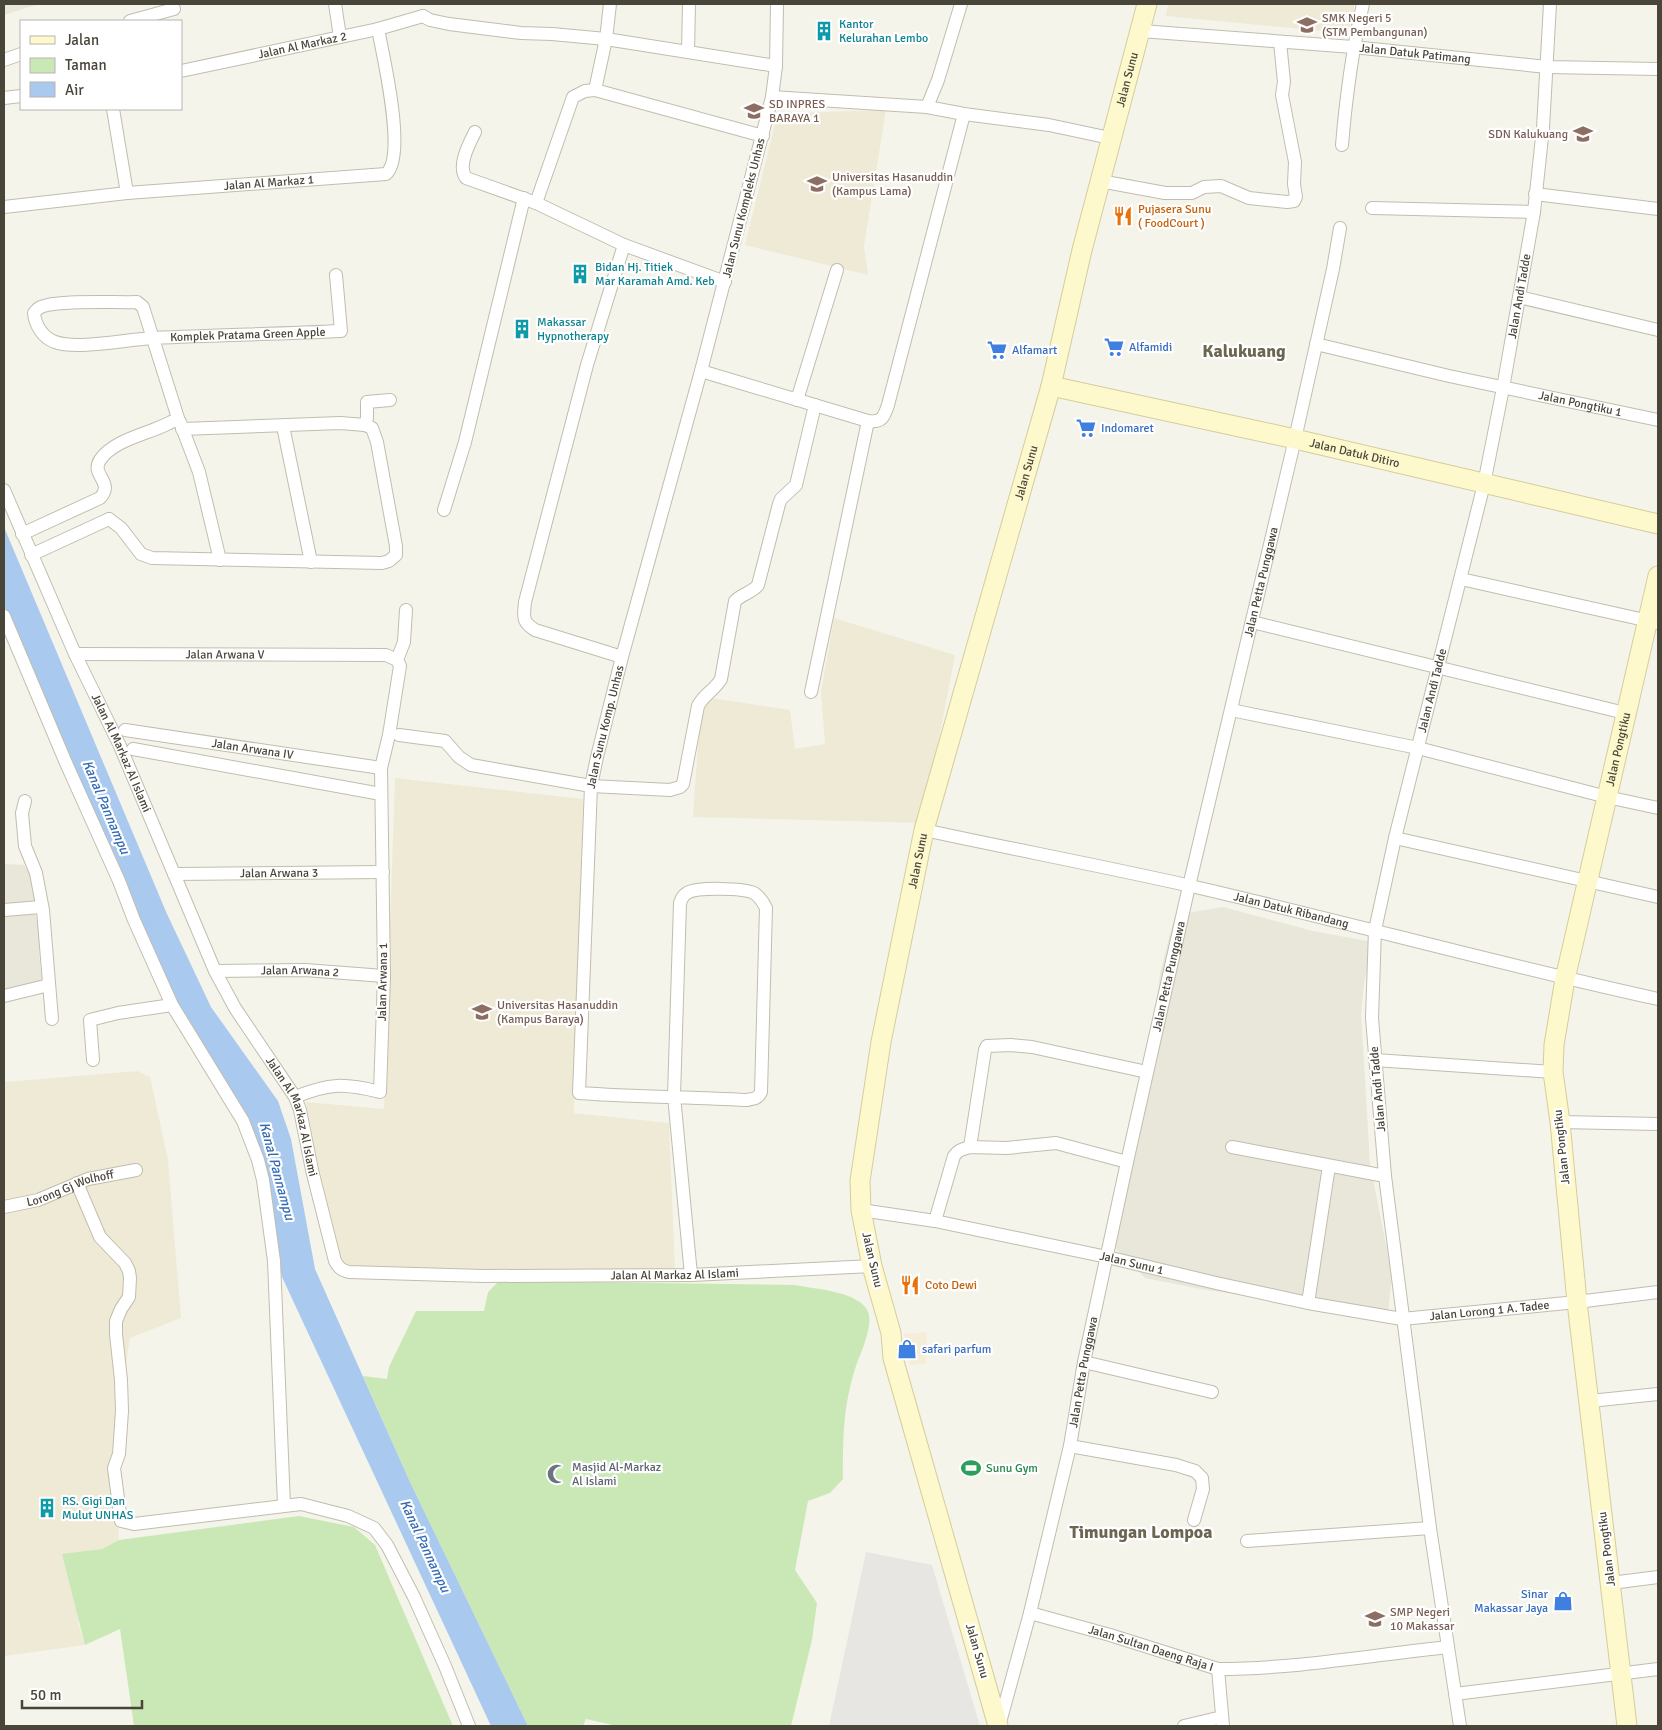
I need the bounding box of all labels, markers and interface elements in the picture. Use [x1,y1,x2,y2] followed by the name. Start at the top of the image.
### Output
[1322,11,1427,40] place label: SMK Negeri 5 (STM Pembangunan)
[1296,14,1318,36] school or university icon: SMK Negeri 5 (STM Pembangunan)
[839,17,928,46] place label: Kantor Kelurahan Lembo
[20,20,182,110] legend
[813,20,835,42] building icon: Kantor Kelurahan Lembo
[257,28,348,62] street label: Jalan Al Markaz 2
[65,31,99,49] text: Jalan
[1359,40,1471,67] street label: Jalan Datuk Patimang
[1113,50,1141,109] street label: Jalan Sunu
[65,56,107,74] text: Taman
[65,81,84,99] text: Air
[769,97,826,126] place label: SD INPRES BARAYA 1
[743,100,765,122] school or university icon: SD INPRES BARAYA 1
[1572,123,1594,145] school or university icon: SDN Kalukuang
[1488,127,1568,142] place label: SDN Kalukuang
[719,136,769,280] street label: Jalan Sunu Kompleks Unhas
[832,170,953,199] place label: Universitas Hasanuddin (Kampus Lama)
[223,172,314,193] street label: Jalan Al Markaz 1
[806,173,828,195] school or university icon: Universitas Hasanuddin (Kampus Lama)
[1138,202,1211,231] place label: Pujasera Sunu ( FoodCourt )
[1112,205,1134,227] restaurant icon: Pujasera Sunu ( FoodCourt )
[1504,253,1534,340] street label: Jalan Andi Tadde
[595,260,715,289] place label: Bidan Hj. Titiek Mar Karamah Amd. Keb
[569,263,591,285] building icon: Bidan Hj. Titiek Mar Karamah Amd. Keb
[537,315,609,344] place label: Makassar Hypnotherapy
[511,318,533,340] building icon: Makassar Hypnotherapy
[170,324,326,345] street label: Komplek Pratama Green Apple
[1103,336,1125,358] supermarket icon: Alfamidi
[986,339,1008,361] supermarket icon: Alfamart
[1129,340,1172,355] place label: Alfamidi
[1202,340,1286,362] district label: Kalukuang
[1012,343,1057,358] place label: Alfamart
[1537,388,1623,420] street label: Jalan Pongtiku 1
[1075,417,1097,439] supermarket icon: Indomaret
[1101,421,1154,436] place label: Indomaret
[1308,435,1401,471] street label: Jalan Datuk Ditiro
[1011,444,1041,502] street label: Jalan Sunu
[1241,525,1281,639] street label: Jalan Petta Punggawa
[186,647,265,662] street label: Jalan Arwana V
[1414,647,1450,734] street label: Jalan Andi Tadde
[583,664,627,790] street label: Jalan Sunu Komp. Unhas
[88,691,155,814] street label: Jalan Al Markaz Al Islami
[1602,711,1634,788] street label: Jalan Pongtiku
[211,735,295,762] street label: Jalan Arwana IV
[78,757,134,858] water label: Kanal Pannampu
[905,832,931,890] street label: Jalan Sunu
[240,865,318,881] street label: Jalan Arwana 3
[1232,889,1350,931] street label: Jalan Datuk Ribandang
[1149,920,1188,1033] street label: Jalan Petta Punggawa
[375,943,391,1021] street label: Jalan Arwana 1
[261,962,340,980] street label: Jalan Arwana 2
[497,998,618,1027] place label: Universitas Hasanuddin (Kampus Baraya)
[471,1001,493,1023] school or university icon: Universitas Hasanuddin (Kampus Baraya)
[1367,1046,1389,1132] street label: Jalan Andi Tadde
[263,1054,321,1178] street label: Jalan Al Markaz Al Islami
[1551,1109,1573,1185] street label: Jalan Pongtiku
[256,1120,299,1223] water label: Kanal Pannampu
[25,1167,116,1210] street label: Lorong Gj Wolhoff
[858,1231,886,1289] street label: Jalan Sunu
[1098,1248,1165,1278] street label: Jalan Sunu 1
[610,1265,739,1283] street label: Jalan Al Markaz Al Islami
[899,1274,921,1296] restaurant icon: Coto Dewi
[925,1278,977,1293] place label: Coto Dewi
[1429,1297,1550,1324] street label: Jalan Lorong 1 A. Tadee
[1066,1315,1101,1429] street label: Jalan Petta Punggawa
[896,1338,918,1360] shop icon: safari parfum
[922,1342,991,1357] place label: safari parfum
[960,1457,982,1479] sports icon: Sunu Gym
[572,1460,661,1489] place label: Masjid Al-Markaz Al Islami
[986,1461,1038,1476] place label: Sunu Gym
[546,1463,568,1485] mosque icon: Masjid Al-Markaz Al Islami
[62,1494,134,1523] place label: RS. Gigi Dan Mulut UNHAS
[36,1497,58,1519] building icon: RS. Gigi Dan Mulut UNHAS
[396,1497,455,1596] water label: Kanal Pannampu
[1595,1511,1619,1587] street label: Jalan Pongtiku
[1069,1521,1213,1543] district label: Timungan Lompoa
[1474,1587,1549,1616] place label: Sinar Makassar Jaya
[1552,1590,1574,1612] shop icon: Sinar Makassar Jaya
[1390,1605,1455,1634] place label: SMP Negeri 10 Makassar
[1364,1608,1386,1630] school or university icon: SMP Negeri 10 Makassar
[962,1622,992,1680] street label: Jalan Sunu
[1087,1622,1215,1675] street label: Jalan Sultan Daeng Raja I
[22,1678,142,1710] scale bar
[30,1686,61,1704] text: 50 m

